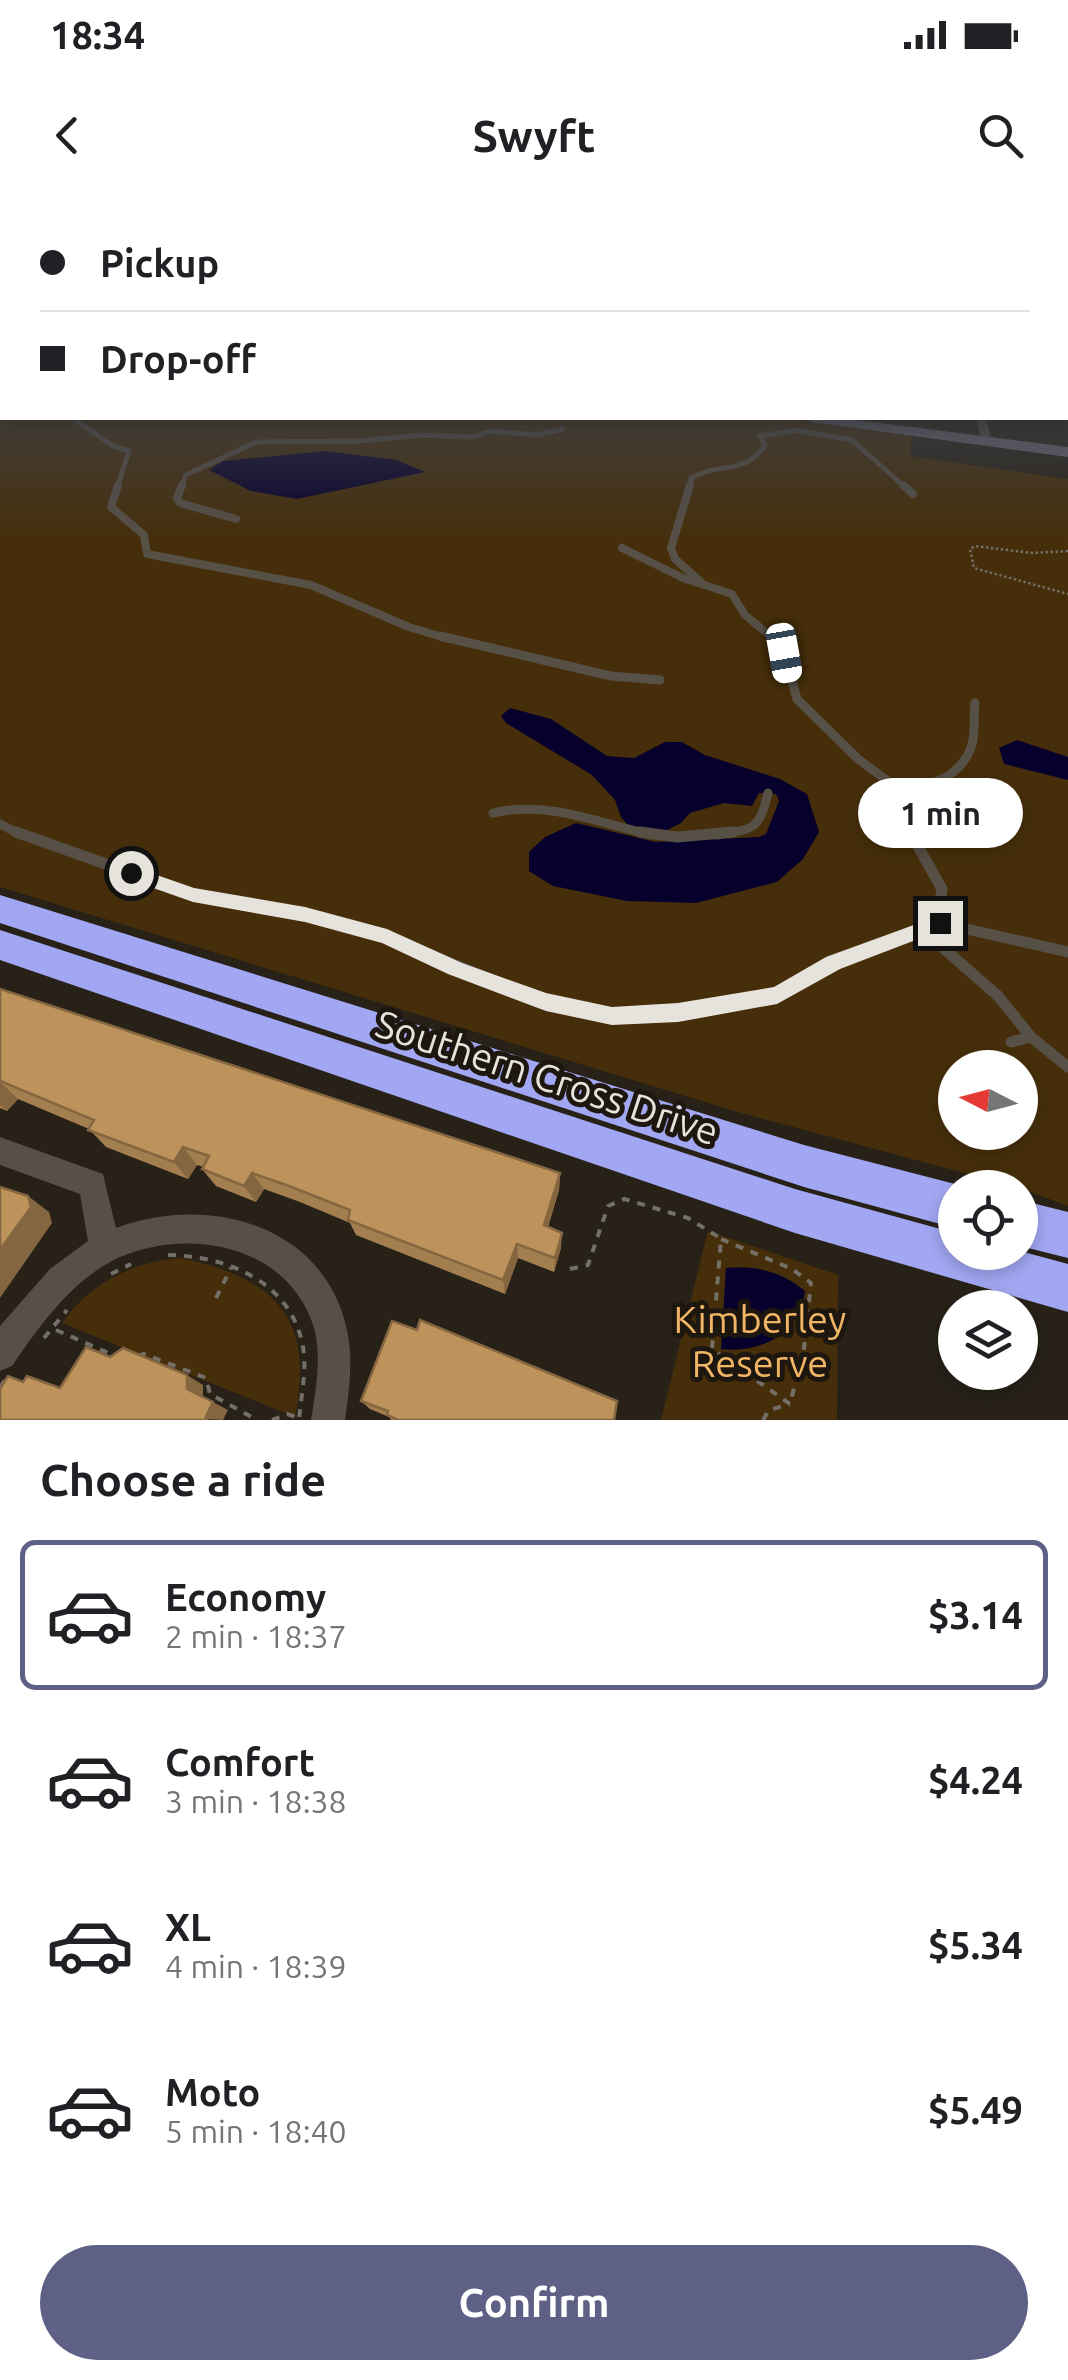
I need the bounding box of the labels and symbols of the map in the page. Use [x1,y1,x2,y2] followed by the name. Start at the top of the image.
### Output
[764,621,804,685] car
[858,778,1022,848] callout: 1 min
[109,851,154,896] route start
[918,901,963,946] route end
[371,1002,724,1152] street label: Southern Cross Drive
[938,1050,1038,1150] north arrow
[674,1298,846,1384] park label: Kimberley Reserve

